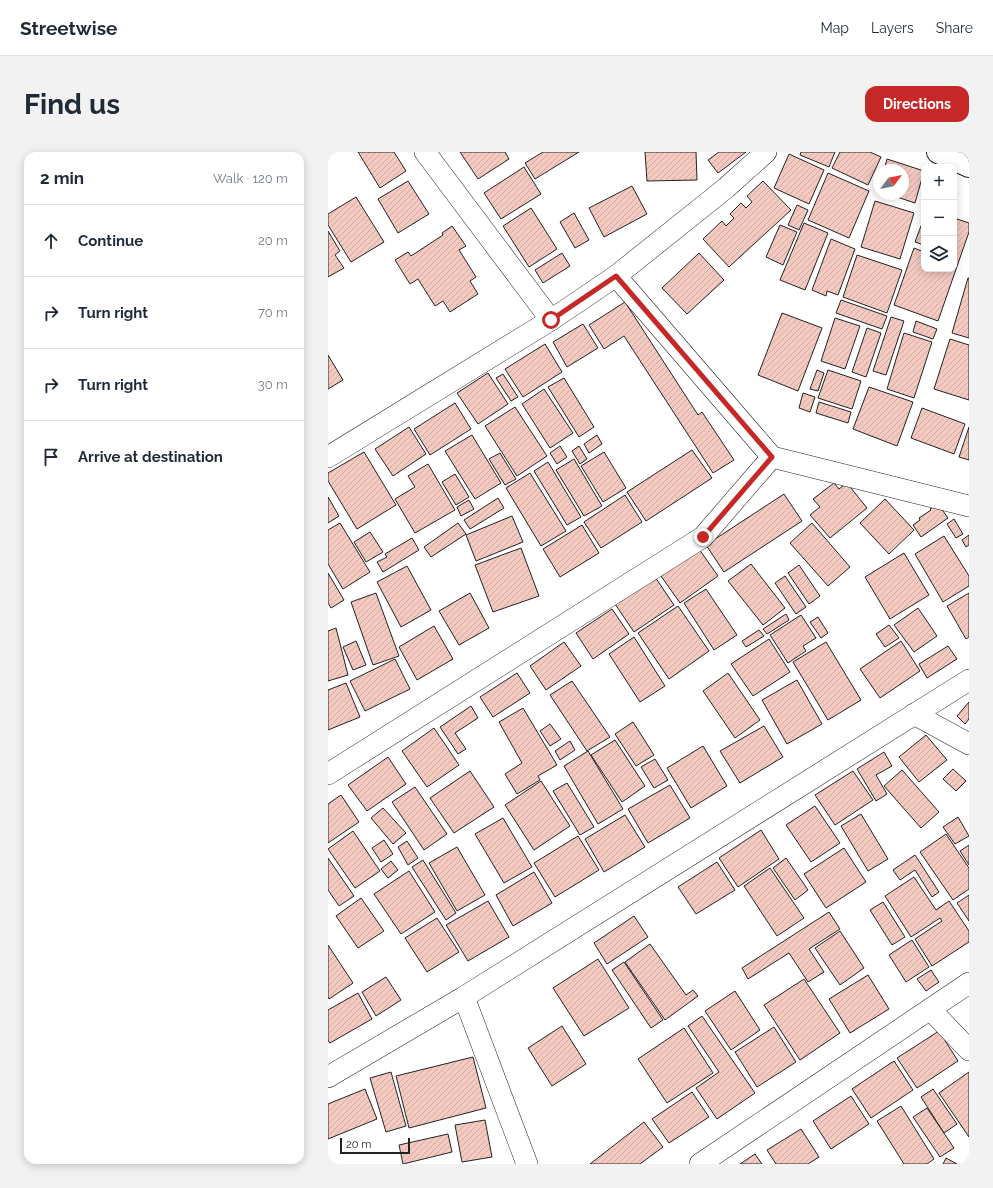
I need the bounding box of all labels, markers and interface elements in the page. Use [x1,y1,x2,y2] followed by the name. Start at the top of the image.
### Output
[20,17,117,39] text: Streetwise
[821,20,849,36] text: Map
[871,20,914,36] text: Layers
[936,20,973,36] text: Share
[865,86,969,122] button: Directions
[24,88,120,121] text: Find us
[873,164,909,200] north arrow
[921,164,957,272] map controls
[921,164,957,200] button: +
[40,168,84,188] text: 2 min
[213,171,288,186] text: Walk · 120 m
[921,200,957,236] button: −
[40,230,62,252] icon: ahead
[78,232,143,250] text: Continue
[258,233,288,248] text: 20 m
[921,236,957,272] button: layers
[40,302,62,324] icon: right
[78,304,148,322] text: Turn right
[258,305,288,320] text: 70 m
[542,311,560,329] route start
[40,374,62,396] icon: right
[78,376,148,394] text: Turn right
[258,377,288,392] text: 30 m
[40,446,62,468] icon: arrive
[78,448,223,466] text: Arrive at destination
[694,528,712,546] route end
[340,1136,410,1155] scale bar
[346,1138,371,1151] text: 20 m

